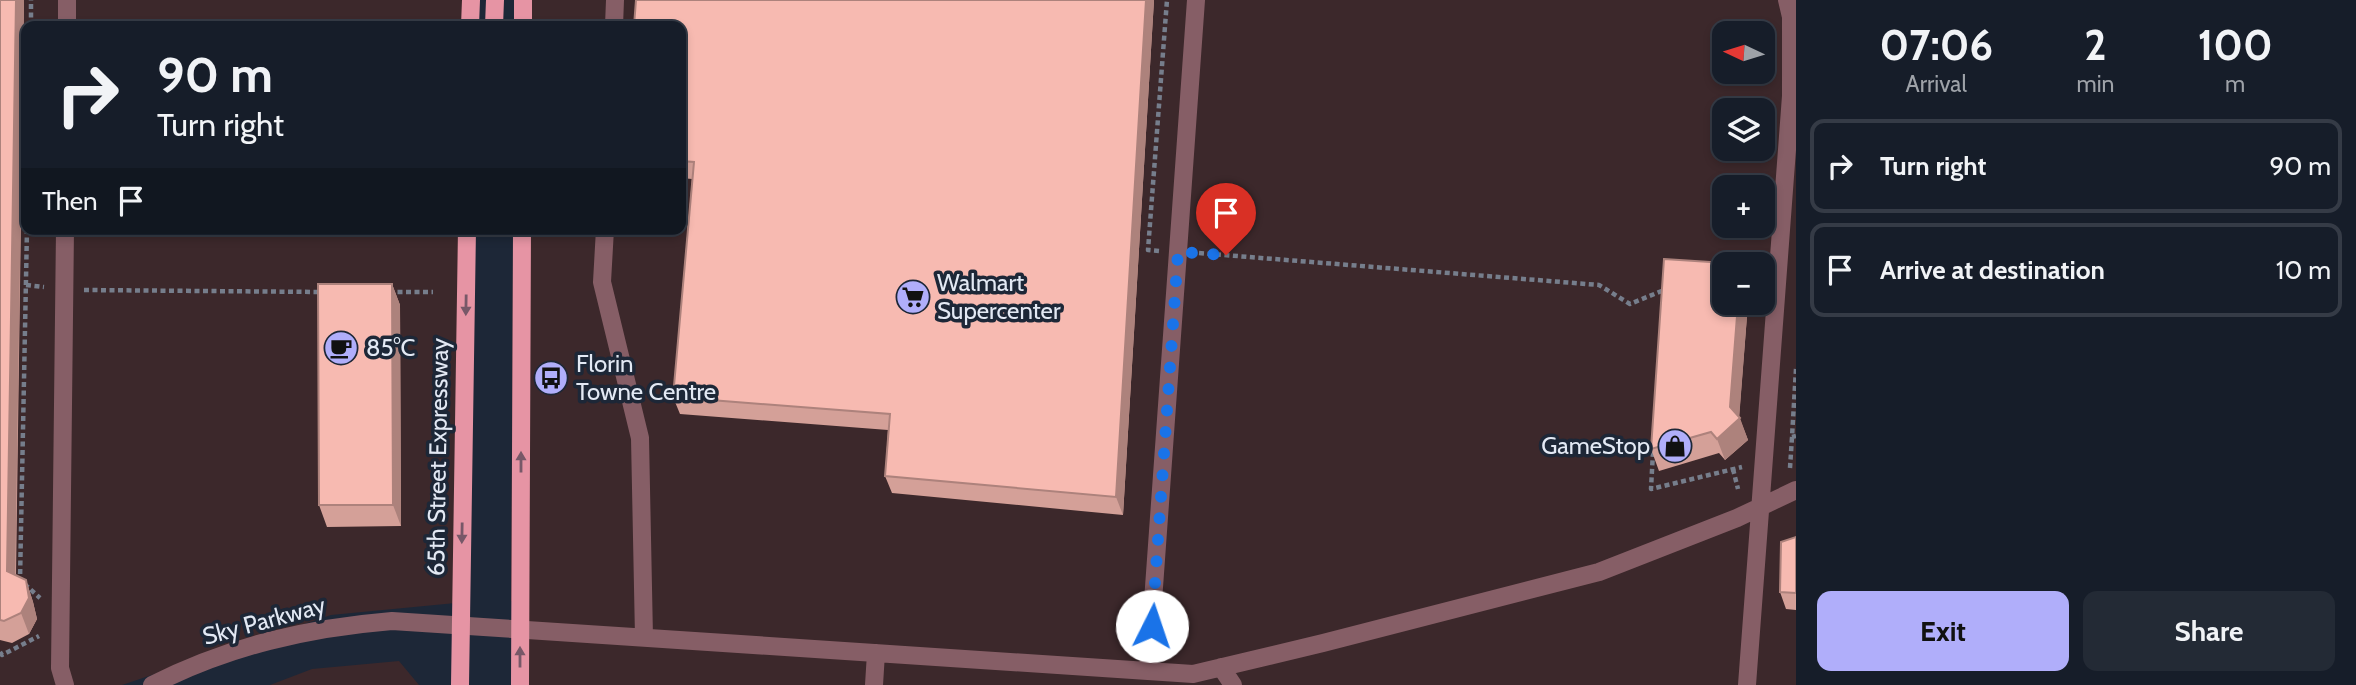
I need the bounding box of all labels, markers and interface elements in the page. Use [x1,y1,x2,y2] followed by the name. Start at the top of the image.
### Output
[1879,19,1993,71] text: 07:06
[2084,19,2107,71] text: 2
[2198,19,2273,71] text: 100
[1712,21,1774,84] north arrow
[1712,21,1775,315] map controls
[157,45,273,104] text: 90 m
[42,49,133,140] icon: right
[1906,70,1967,98] text: Arrival
[2076,70,2114,98] text: min
[2225,70,2245,98] text: m
[1712,98,1775,161] button: layers
[157,105,284,144] text: Turn right
[1821,147,1859,185] icon: right
[1880,150,1986,182] text: Turn right
[2269,150,2331,182] text: 90 m
[1712,175,1775,238] button: +
[112,182,150,220] icon: arrive
[1196,183,1256,255] pin
[42,185,98,217] text: Then
[1207,194,1245,232] icon: arrive
[1821,251,1859,289] icon: arrive
[1712,252,1775,315] button: −
[1880,254,2105,286] text: Arrive at destination
[2276,254,2331,286] text: 10 m
[937,268,1061,325] place label: Walmart Supercenter
[894,278,932,316] supermarket icon: Walmart Supercenter
[460,295,471,317] one-way arrow
[322,329,360,367] cafe icon: 85°C
[366,333,415,362] place label: 85°C
[421,338,454,576] street label: 65th Street Expressway
[576,349,716,406] place label: Florin Towne Centre
[532,359,570,397] bus stop icon: Florin Towne Centre
[1656,427,1694,465] shop icon: GameStop
[1541,431,1650,460] place label: GameStop
[515,451,527,473] one-way arrow
[456,522,467,544] one-way arrow
[1115,589,1189,663] position arrow
[199,590,328,651] street label: Sky Parkway
[1817,591,2069,671] button: Exit
[2083,591,2335,671] button: Share
[514,646,526,668] one-way arrow

